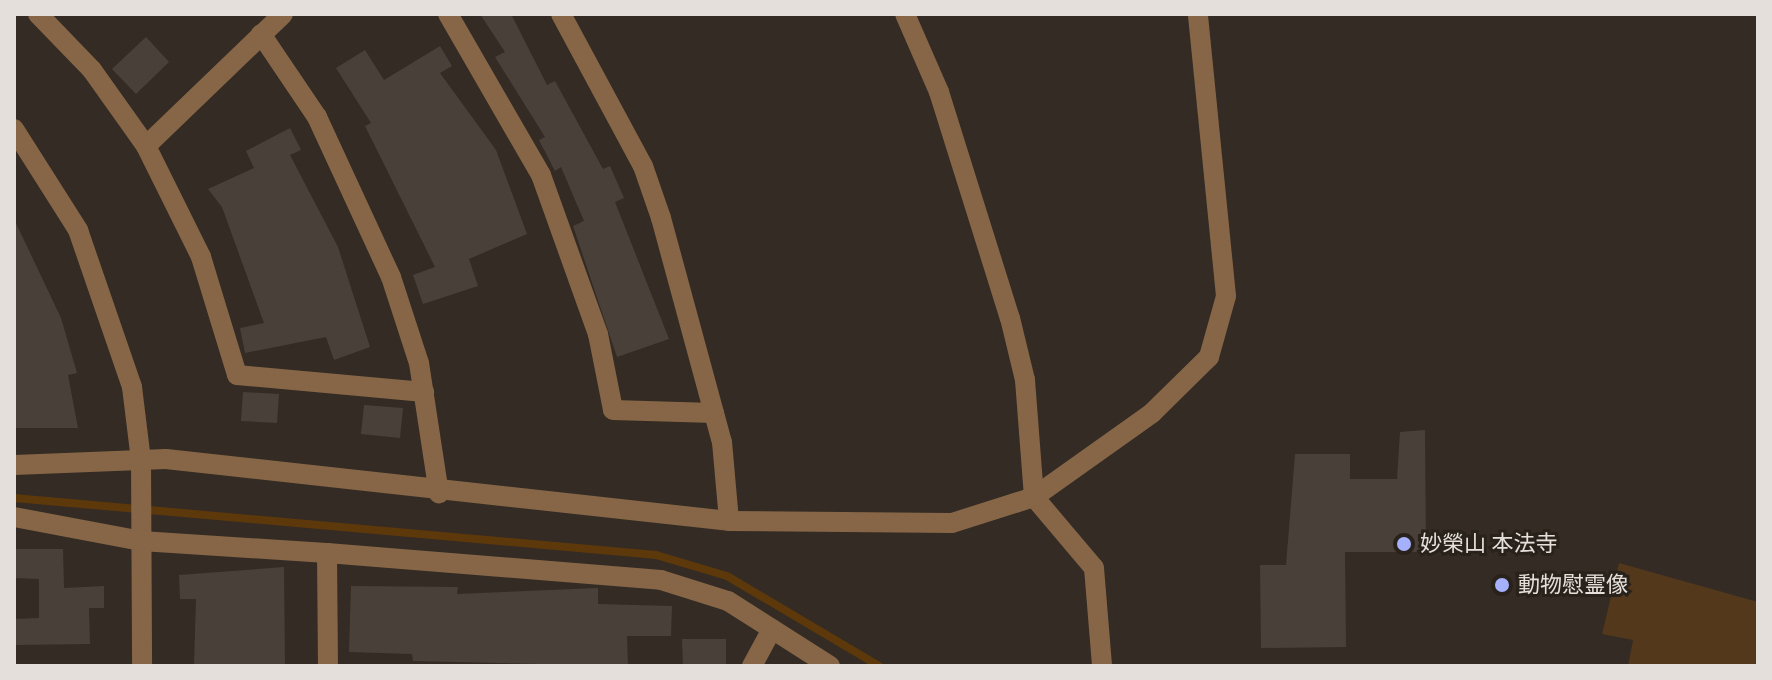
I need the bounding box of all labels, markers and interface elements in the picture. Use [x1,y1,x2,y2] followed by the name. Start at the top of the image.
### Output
[1420,531,1558,557] place label: 妙榮山 本法寺
[1395,535,1413,553] marker: 妙榮山 本法寺
[1518,572,1628,598] place label: 動物慰霊像
[1493,576,1511,594] marker: 動物慰霊像

